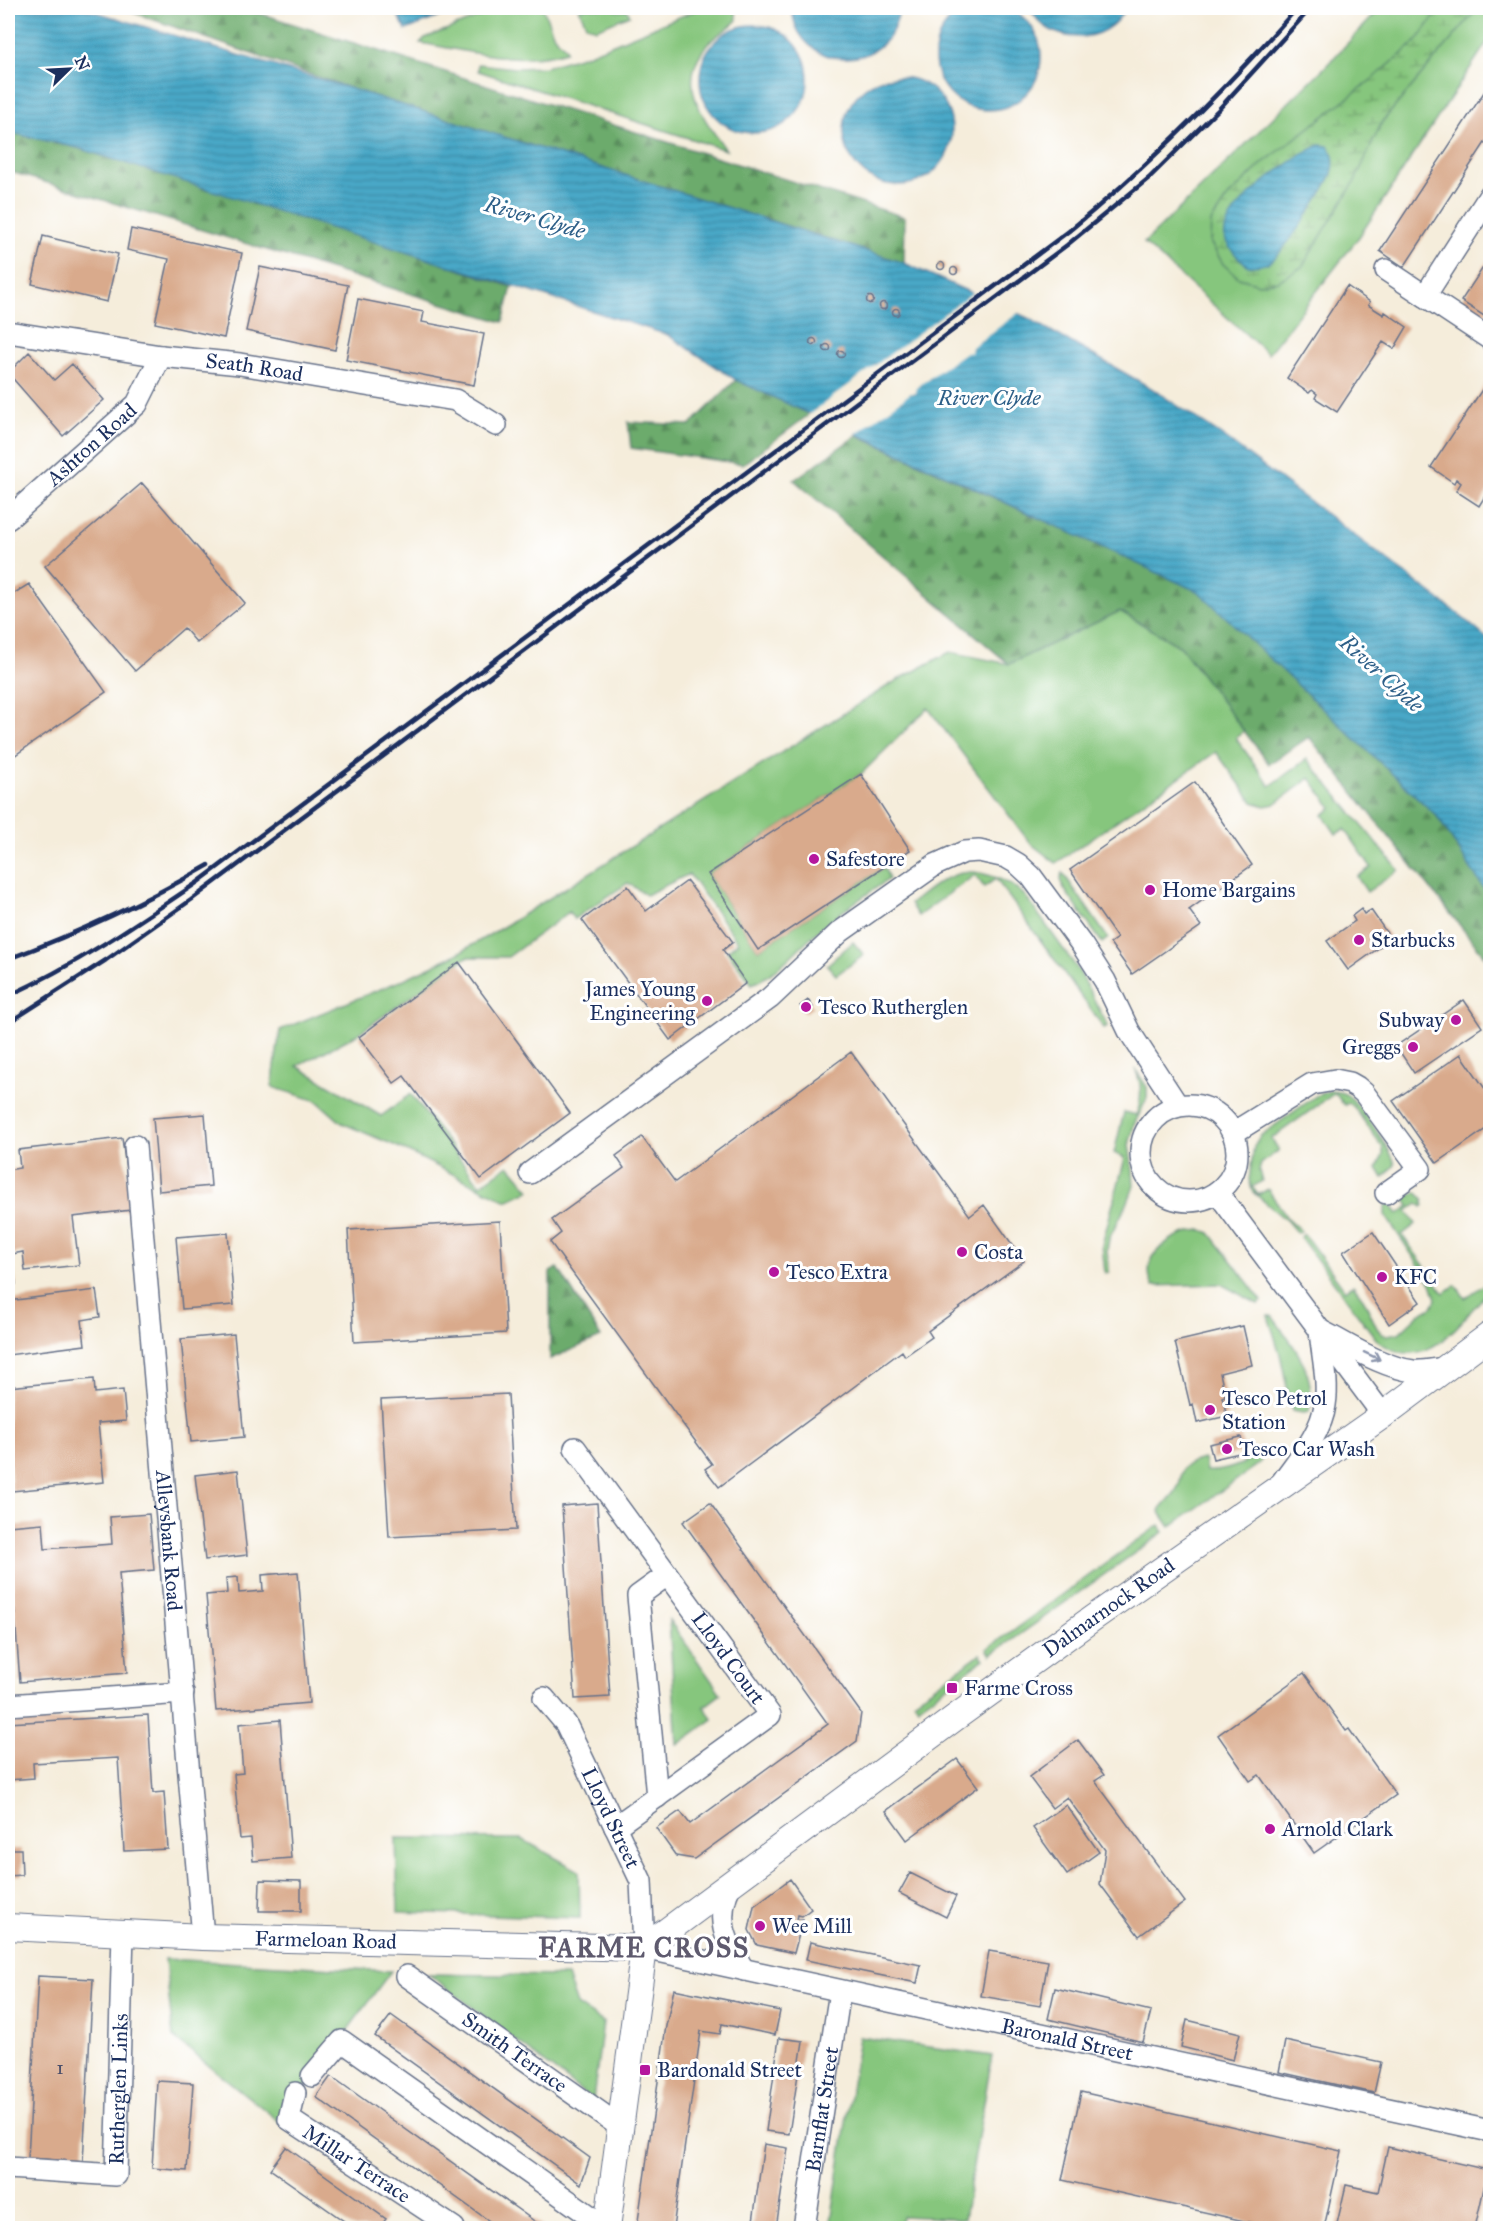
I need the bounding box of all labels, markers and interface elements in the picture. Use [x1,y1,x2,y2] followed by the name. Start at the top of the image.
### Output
[39,39,99,99] north arrow
[71,53,94,74] text: N
[481,190,589,245] water label: River Clyde
[205,348,306,387] street label: Seath Road
[937,384,1041,411] water label: River Clyde
[40,397,142,492] street label: Ashton Road
[1334,628,1430,718] water label: River Clyde
[826,846,905,872] place label: Safestore
[807,852,821,866] marker: Safestore
[1162,877,1296,903] place label: Home Bargains
[1143,883,1157,897] marker: Home Bargains
[1371,927,1455,953] place label: Starbucks
[1352,933,1366,947] marker: Starbucks
[583,976,695,1026] place label: James Young Engineering
[700,994,714,1008] marker: James Young Engineering
[818,994,968,1020] place label: Tesco Rutherglen
[799,1000,813,1014] marker: Tesco Rutherglen
[1379,1007,1445,1033] place label: Subway
[1449,1013,1463,1027] marker: Subway
[1342,1034,1401,1060] place label: Greggs
[1406,1040,1420,1054] marker: Greggs
[974,1239,1023,1265] place label: Costa
[955,1245,969,1259] marker: Costa
[786,1259,888,1285] place label: Tesco Extra
[1394,1264,1437,1290] place label: KFC
[767,1265,781,1279] marker: Tesco Extra
[1375,1270,1389,1284] marker: KFC
[1363,1351,1381,1363] one-way arrow
[1222,1385,1327,1435] place label: Tesco Petrol Station
[1203,1403,1217,1417] marker: Tesco Petrol Station
[1239,1436,1375,1462] place label: Tesco Car Wash
[1220,1442,1234,1456] marker: Tesco Car Wash
[150,1468,188,1612] street label: Alleysbank Road
[1038,1552,1180,1663] street label: Dalmarnock Road
[686,1607,771,1710] street label: Lloyd Court
[964,1675,1073,1701] place label: Farme Cross
[945,1681,959,1695] marker: Farme Cross
[576,1763,646,1873] street label: Lloyd Street
[1281,1816,1393,1842] place label: Arnold Clark
[1263,1822,1277,1836] marker: Arnold Clark
[772,1913,852,1939] place label: Wee Mill
[753,1919,767,1933] marker: Wee Mill
[254,1925,398,1955] street label: Farmeloan Road
[538,1931,750,1964] district label: FARME CROSS
[457,2006,573,2098] street label: Smith Terrace
[103,2013,134,2165] street label: Rutherglen Links
[999,2013,1136,2067] street label: Baronald Street
[800,2044,844,2174] street label: Barnflat Street
[56,2057,64,2079] house number: 1
[657,2057,802,2083] place label: Bardonald Street
[638,2063,652,2077] marker: Bardonald Street
[298,2119,416,2209] street label: Millar Terrace

